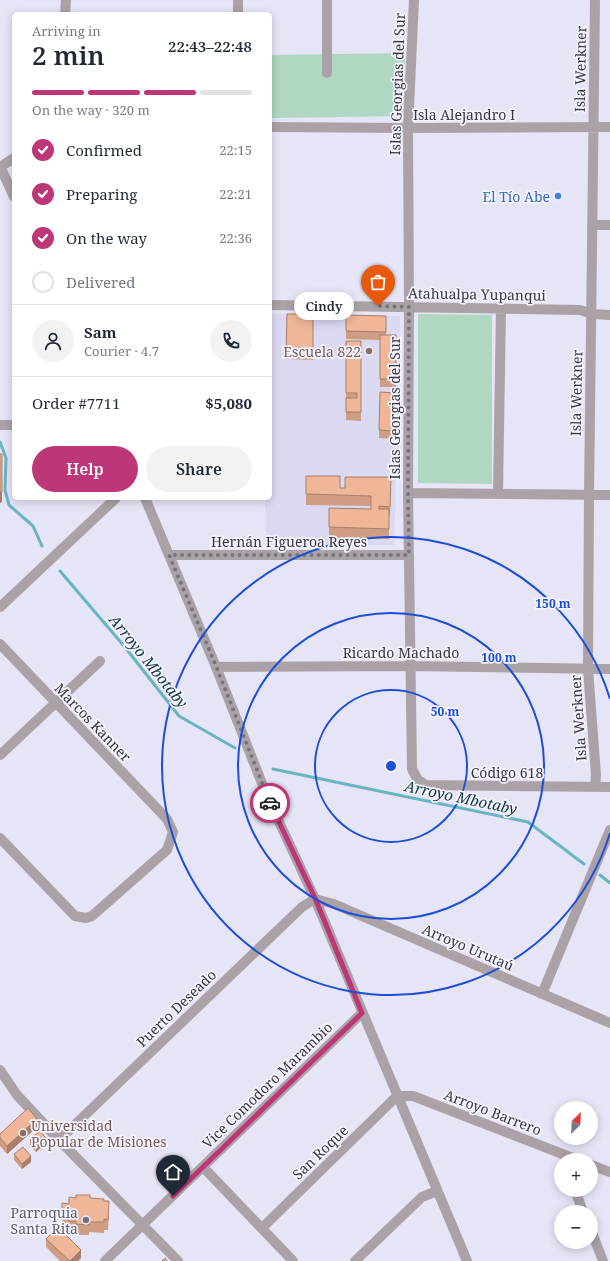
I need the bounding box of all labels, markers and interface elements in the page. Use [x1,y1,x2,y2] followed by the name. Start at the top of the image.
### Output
[385,12,409,156] street label: Islas Georgias del Sur
[32,22,101,40] text: Arriving in
[570,25,590,112] street label: Isla Werkner
[168,36,252,56] text: 22:43–22:48
[32,37,105,73] text: 2 min
[32,101,150,119] text: On the way · 320 m
[413,105,515,124] street label: Isla Alejandro I
[32,139,54,161] icon: check
[66,140,142,160] text: Confirmed
[219,141,252,159] text: 22:15
[32,183,54,205] icon: check
[66,184,137,204] text: Preparing
[219,185,252,203] text: 22:21
[483,187,550,206] place label: El Tío Abe
[553,191,563,201] marker: El Tío Abe
[32,227,54,249] icon: check
[66,228,147,248] text: On the way
[219,229,252,247] text: 22:36
[361,265,395,306] pin
[367,271,389,293] icon: bag
[66,272,135,292] text: Delivered
[408,283,547,305] street label: Atahualpa Yupanqui
[294,292,354,320] callout: Cindy
[305,297,343,315] text: Cindy
[32,320,74,362] button: person
[210,320,252,362] button: phone
[84,322,116,342] text: Sam
[385,336,404,479] street label: Islas Georgias del Sur
[84,342,159,360] text: Courier · 4.7
[283,342,361,361] place label: Escuela 822
[364,346,374,356] marker: Escuela 822
[566,349,586,436] street label: Isla Werkner
[32,393,120,413] text: Order #7711
[205,393,252,413] text: $5,080
[32,446,138,492] button: Help
[146,446,252,492] button: Share
[211,532,367,551] street label: Hernán Figueroa Reyes
[535,595,571,612] text: 150 m
[105,609,193,712] water label: Arroyo Mbotaby
[343,643,459,662] street label: Ricardo Machado
[481,649,517,666] text: 100 m
[565,674,590,762] street label: Isla Werkner
[51,679,136,766] street label: Marcos Kanner
[431,703,459,720] text: 50 m
[384,759,398,773] centre of rings
[471,763,543,782] street label: Código 618
[402,775,519,819] water label: Arroyo Mbotaby
[250,783,290,823] courier
[259,792,281,814] icon: car
[419,919,517,975] street label: Arroyo Urutaú
[132,965,220,1051] street label: Puerto Deseado
[198,1018,336,1152] street label: Vice Comodoro Marambio
[442,1085,544,1139] street label: Arroyo Barrero
[554,1101,598,1145] north arrow
[554,1101,598,1249] map controls
[31,1116,167,1151] place label: Universidad Popular de Misiones
[288,1121,352,1183] street label: San Roque
[18,1128,28,1138] marker: Universidad Popular de Misiones
[554,1153,598,1197] button: +
[156,1155,190,1196] pin
[162,1161,184,1183] icon: home
[11,1203,78,1238] place label: Parroquia Santa Rita
[554,1205,598,1249] button: −
[81,1215,91,1225] marker: Parroquia Santa Rita

